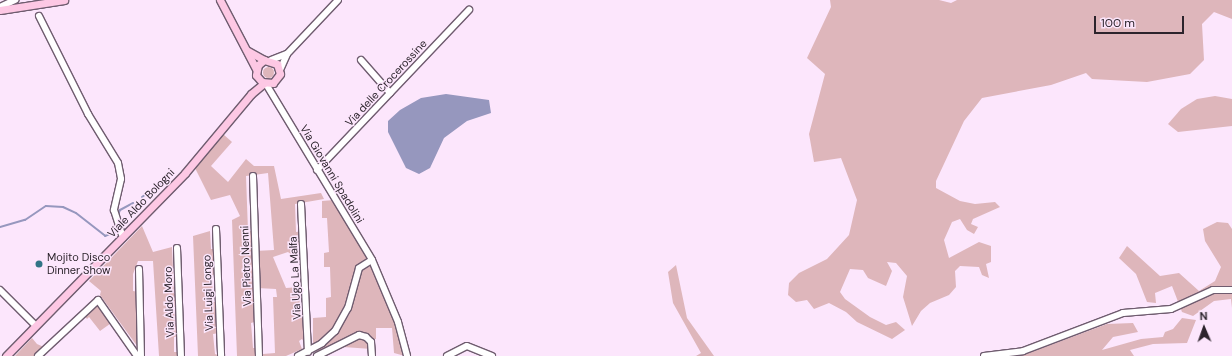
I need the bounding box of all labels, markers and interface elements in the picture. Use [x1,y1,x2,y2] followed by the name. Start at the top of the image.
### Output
[1096,8,1186,34] scale bar
[1101,15,1135,31] text: 100 m
[342,37,430,129] street label: Via delle Crocerossine
[297,122,367,226] street label: Via Giovanni Spadolini
[105,166,177,240] street label: Viale Aldo Bologni
[238,225,254,307] street label: Via Pietro Nenni
[286,236,304,320] street label: Via Ugo La Malfa
[47,251,110,277] place label: Mojito Disco Dinner Show
[200,255,216,331] street label: Via Luigi Longo
[34,259,44,269] marker: Mojito Disco Dinner Show
[161,266,177,338] street label: Via Aldo Moro
[1184,308,1224,348] north arrow
[1199,309,1208,323] text: N

